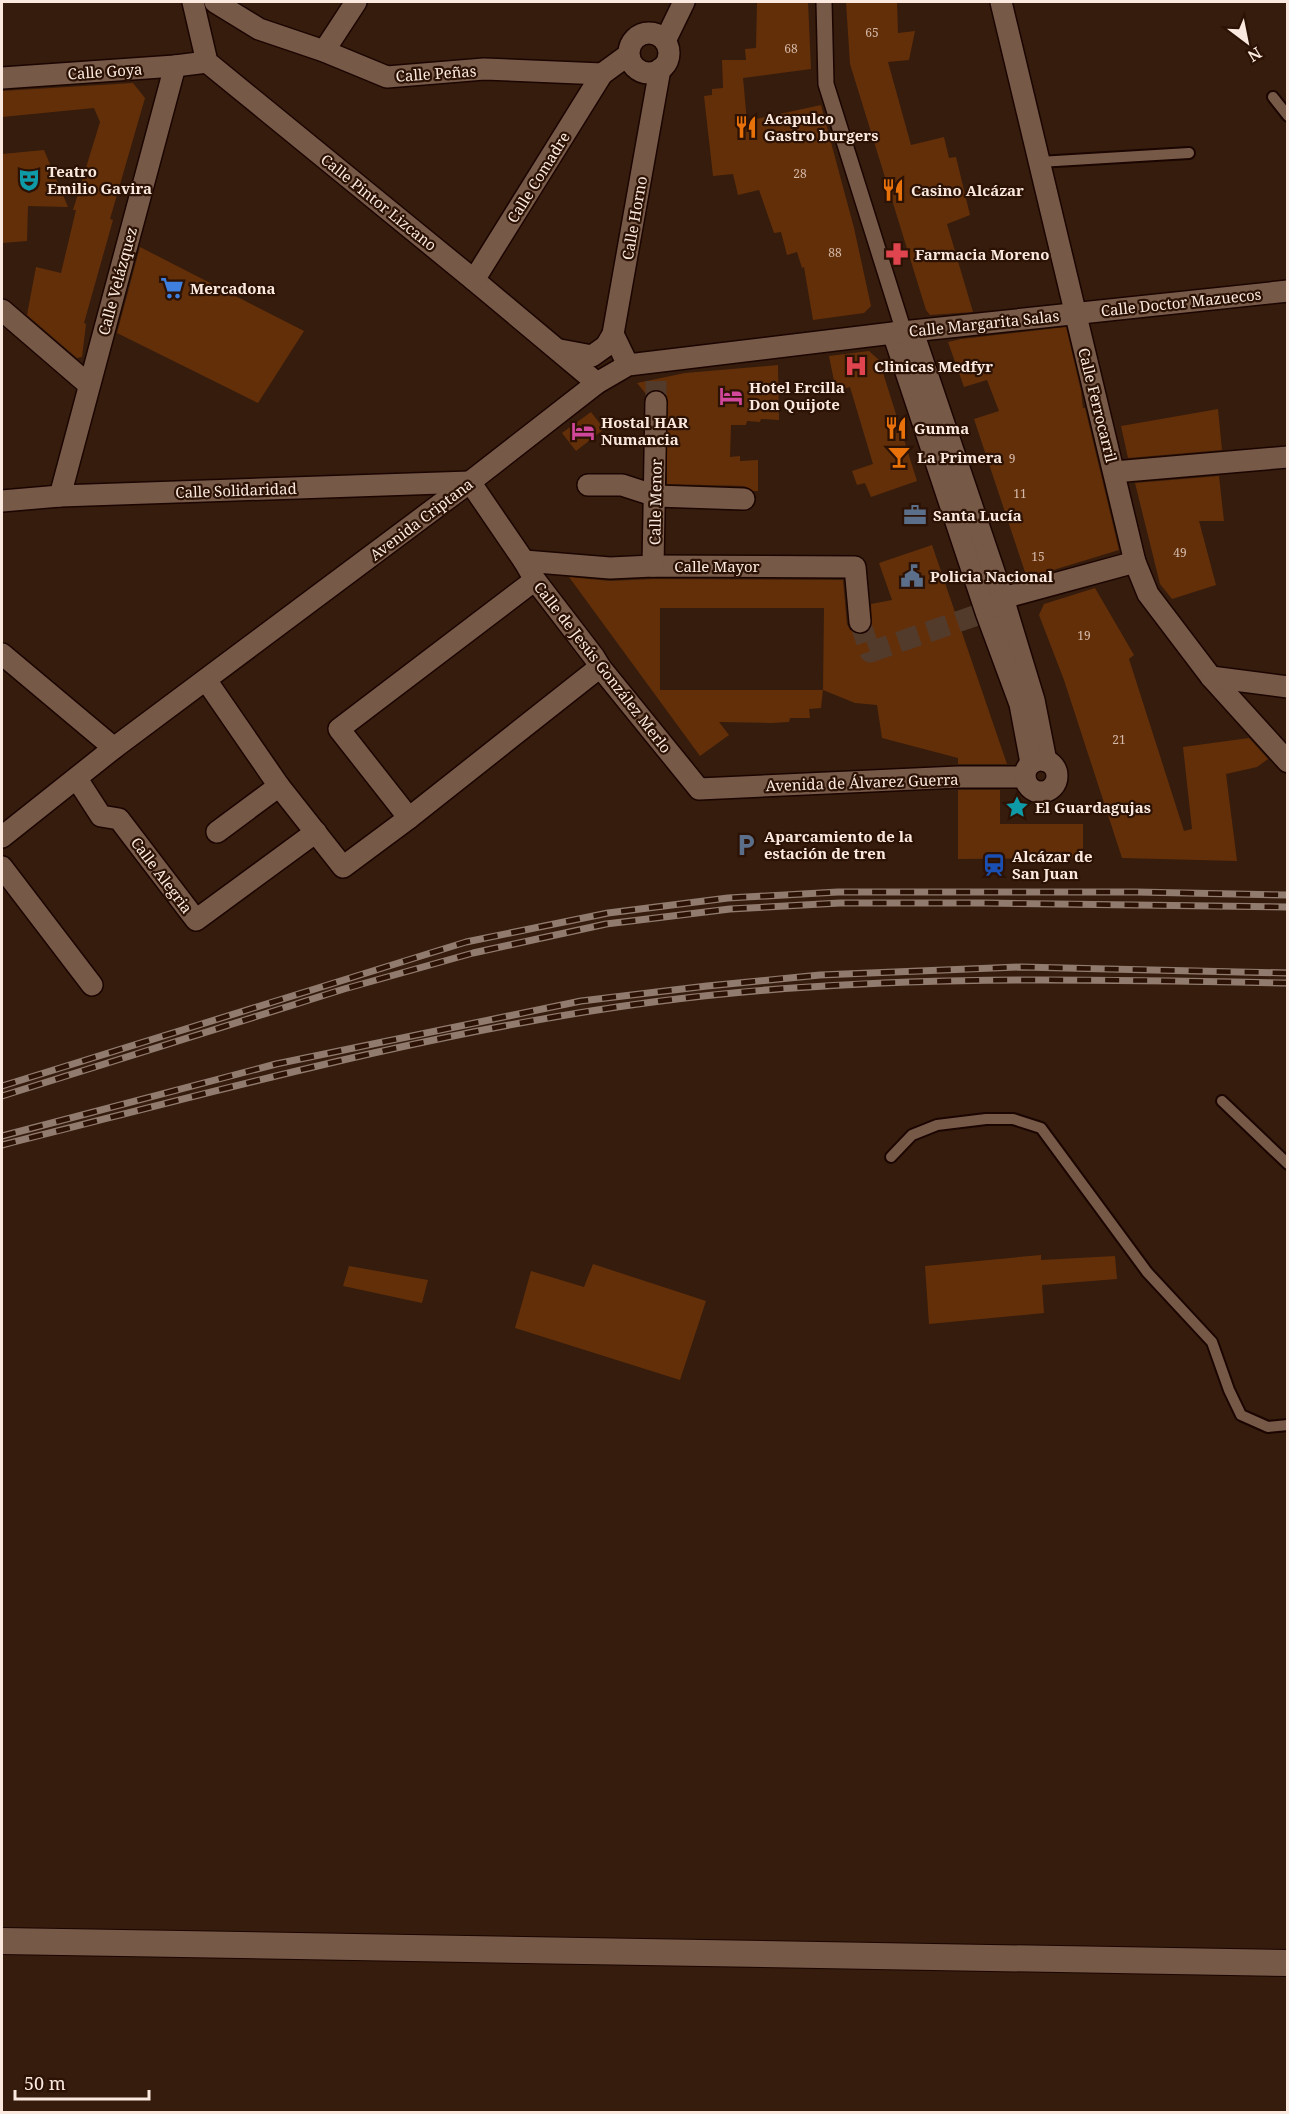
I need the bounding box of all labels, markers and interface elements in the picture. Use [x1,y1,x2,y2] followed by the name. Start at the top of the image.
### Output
[1217,12,1277,72] north arrow
[865,24,879,41] house number: 65
[784,40,798,57] house number: 68
[1243,42,1266,68] text: N
[67,58,143,84] street label: Calle Goya
[395,60,477,86] street label: Calle Peñas
[764,108,878,145] place label: Acapulco Gastro burgers
[733,114,759,140] restaurant icon: Acapulco Gastro burgers
[502,128,574,226] street label: Calle Comadre
[317,149,441,255] street label: Calle Pintor Lizcano
[47,161,152,198] place label: Teatro Emilio Gavira
[793,165,807,182] house number: 28
[16,167,42,193] theatre icon: Teatro Emilio Gavira
[617,174,651,262] street label: Calle Horno
[880,177,906,203] restaurant icon: Casino Alcázar
[911,180,1024,200] place label: Casino Alcázar
[93,225,141,337] street label: Calle Velázquez
[884,241,910,267] pharmacy icon: Farmacia Moreno
[828,244,842,261] house number: 88
[915,244,1050,264] place label: Farmacia Moreno
[159,275,185,301] supermarket icon: Mercadona
[190,278,276,298] place label: Mercadona
[1100,284,1262,320] street label: Calle Doctor Mazuecos
[908,305,1060,341] street label: Calle Margarita Salas
[1074,346,1122,465] street label: Calle Ferrocarril
[843,353,869,379] hospital icon: Clinicas Medfyr
[874,356,993,376] place label: Clinicas Medfyr
[749,377,845,414] place label: Hotel Ercilla Don Quijote
[718,383,744,409] hotel icon: Hotel Ercilla Don Quijote
[601,412,689,449] place label: Hostal HAR Numancia
[883,415,909,441] restaurant icon: Gunma
[570,418,596,444] hotel icon: Hostal HAR Numancia
[914,418,969,438] place label: Gunma
[886,444,912,470] bar icon: La Primera
[917,447,1002,467] place label: La Primera
[1009,450,1015,467] house number: 9
[644,459,666,545] street label: Calle Menor
[365,474,477,564] street label: Avenida Criptana
[175,478,297,502] street label: Calle Solidaridad
[1013,485,1027,502] house number: 11
[902,502,928,528] office icon: Santa Lucía
[933,505,1022,525] place label: Santa Lucía
[1173,544,1187,561] house number: 49
[1031,548,1045,565] house number: 15
[674,556,760,576] street label: Calle Mayor
[899,563,925,589] public building icon: Policia Nacional
[930,566,1054,586] place label: Policia Nacional
[530,577,676,757] street label: Calle de Jesús González Merlo
[1077,627,1091,644] house number: 19
[1112,731,1126,748] house number: 21
[765,769,959,795] street label: Avenida de Álvarez Guerra
[1004,794,1030,820] place icon: El Guardagujas
[1035,797,1151,817] place label: El Guardagujas
[764,826,913,863] place label: Aparcamiento de la estación de tren
[733,832,759,858] parking icon: Aparcamiento de la estación de tren
[127,833,197,917] street label: Calle Alegria
[1012,846,1092,883] place label: Alcázar de San Juan
[981,852,1007,878] station icon: Alcázar de San Juan
[15,2063,148,2101] scale bar
[24,2071,66,2095] text: 50 m

